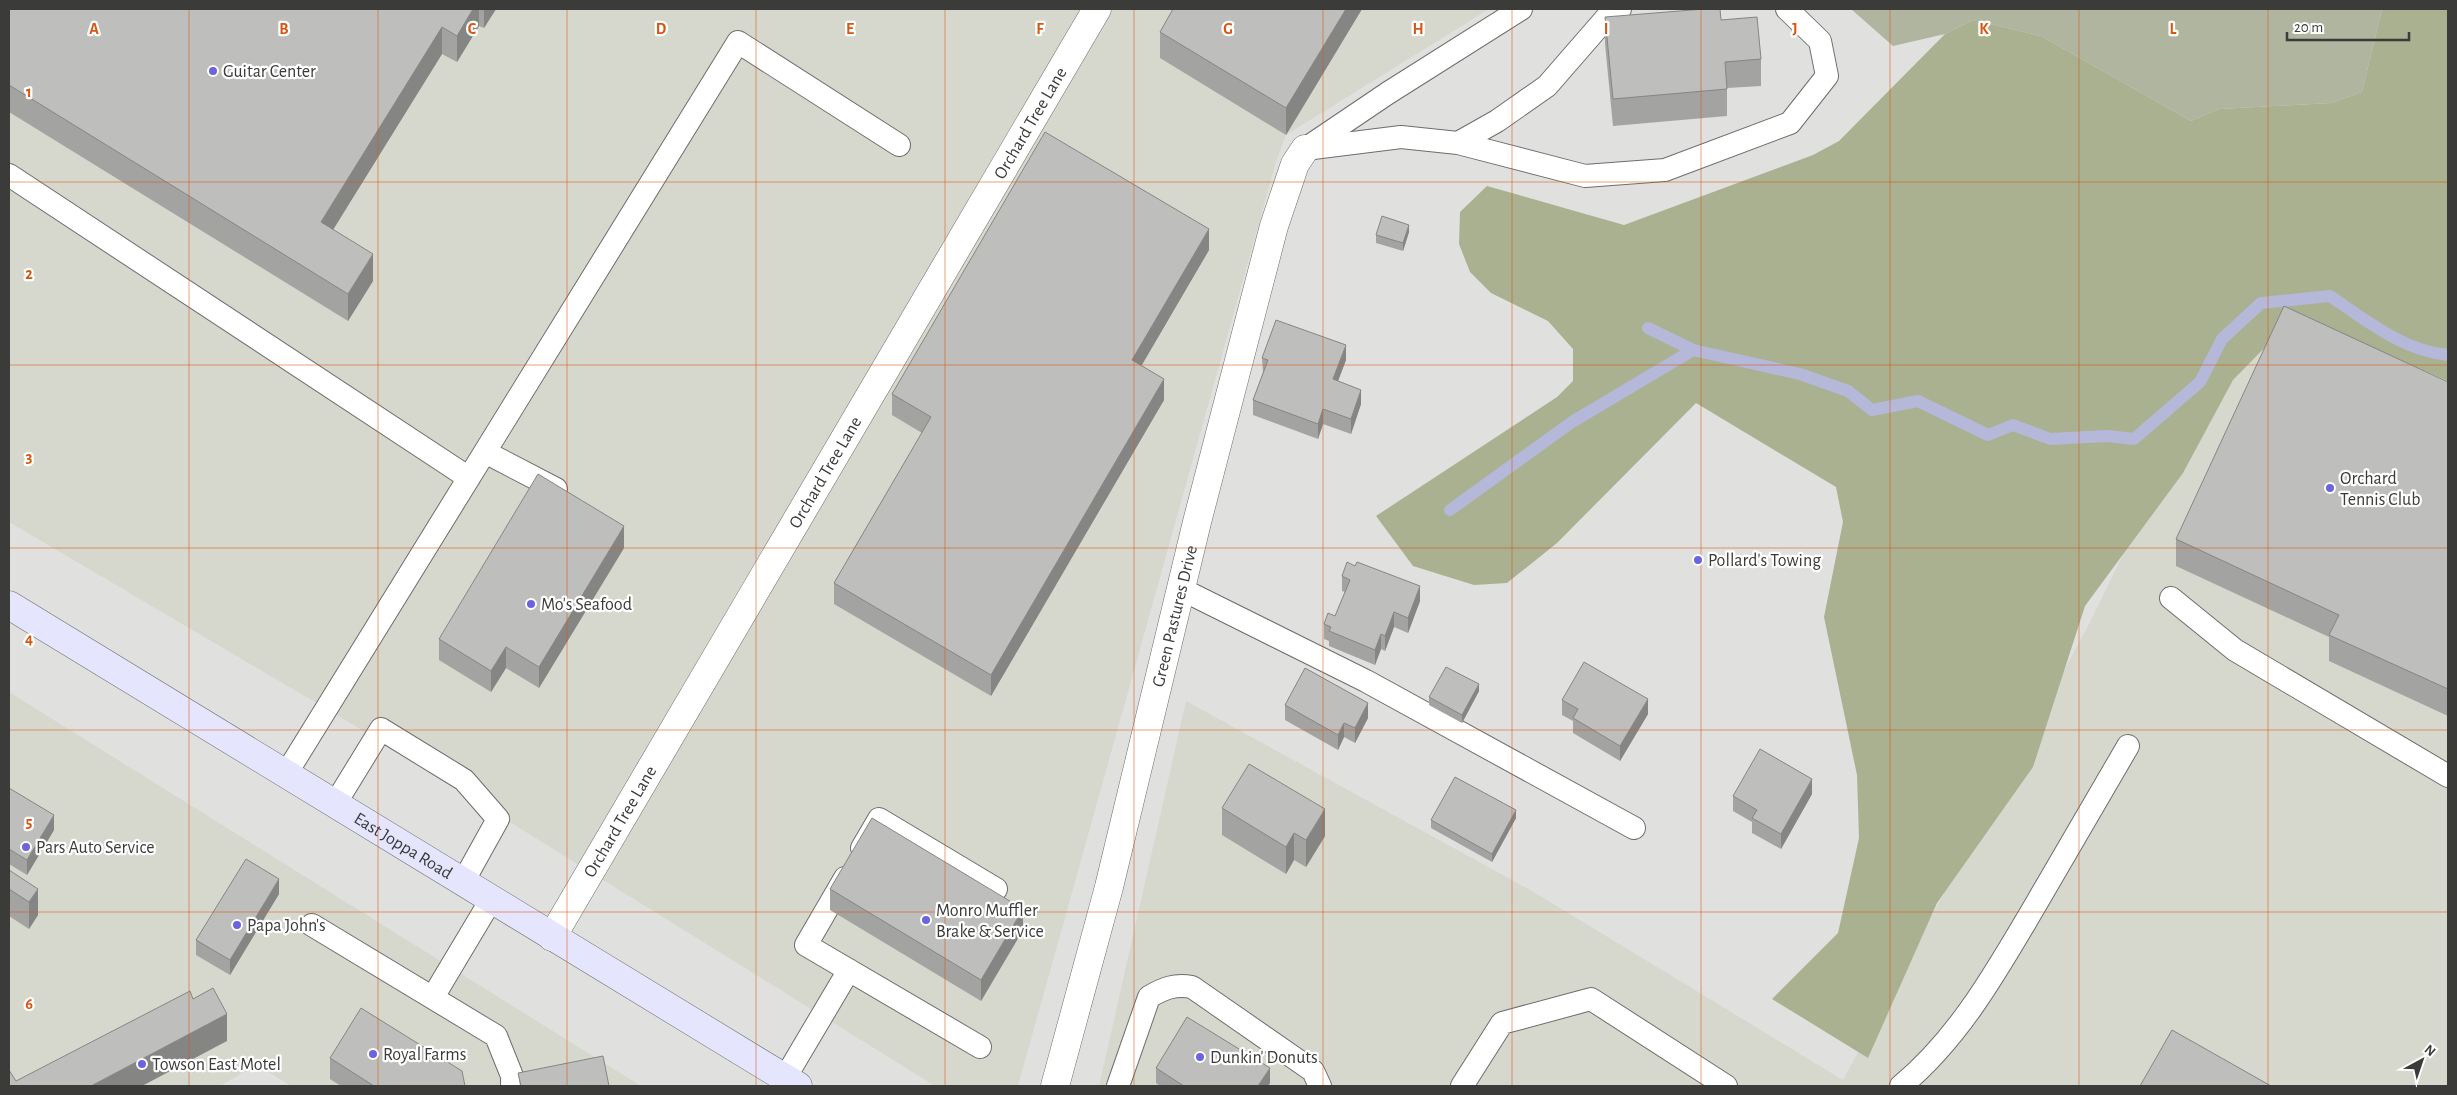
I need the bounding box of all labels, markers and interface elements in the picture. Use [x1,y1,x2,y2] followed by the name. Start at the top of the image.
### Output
[2287,10,2410,42] scale bar
[2294,20,2323,35] text: 20 m
[89,21,99,37] text: A
[279,21,289,37] text: B
[468,21,477,37] text: C
[656,21,667,37] text: D
[846,21,854,37] text: E
[1036,21,1044,37] text: F
[1223,21,1233,37] text: G
[1412,21,1424,37] text: H
[1604,21,1608,37] text: I
[1792,21,1798,37] text: J
[1979,21,1989,37] text: K
[2170,21,2177,37] text: L
[223,63,316,81] place label: Guitar Center
[207,65,219,77] marker: Guitar Center
[991,65,1071,182] street label: Orchard Tree Lane
[26,84,32,100] text: 1
[25,266,33,282] text: 2
[786,414,866,532] street label: Orchard Tree Lane
[26,449,33,465] text: 3
[2340,470,2421,509] place label: Orchard Tennis Club
[2324,482,2336,494] marker: Orchard Tennis Club
[1150,544,1201,689] street label: Green Pastures Drive
[1708,552,1821,570] place label: Pollard's Towing
[1692,554,1704,566] marker: Pollard's Towing
[541,596,632,614] place label: Mo's Seafood
[525,598,537,610] marker: Mo's Seafood
[25,631,33,647] text: 4
[581,763,660,881] street label: Orchard Tree Lane
[351,810,455,883] street label: East Joppa Road
[26,814,33,830] text: 5
[36,839,155,857] place label: Pars Auto Service
[20,841,32,853] marker: Pars Auto Service
[936,902,1044,941] place label: Monro Muffler Brake & Service
[920,914,932,926] marker: Monro Muffler Brake & Service
[247,917,326,935] place label: Papa John's
[231,919,243,931] marker: Papa John's
[25,996,33,1012] text: 6
[2397,1035,2447,1085] north arrow
[2421,1042,2438,1059] text: N
[383,1046,466,1064] place label: Royal Farms
[367,1048,379,1060] marker: Royal Farms
[1210,1049,1318,1067] place label: Dunkin' Donuts
[1194,1051,1206,1063] marker: Dunkin' Donuts
[152,1056,281,1074] place label: Towson East Motel
[136,1058,148,1070] marker: Towson East Motel

